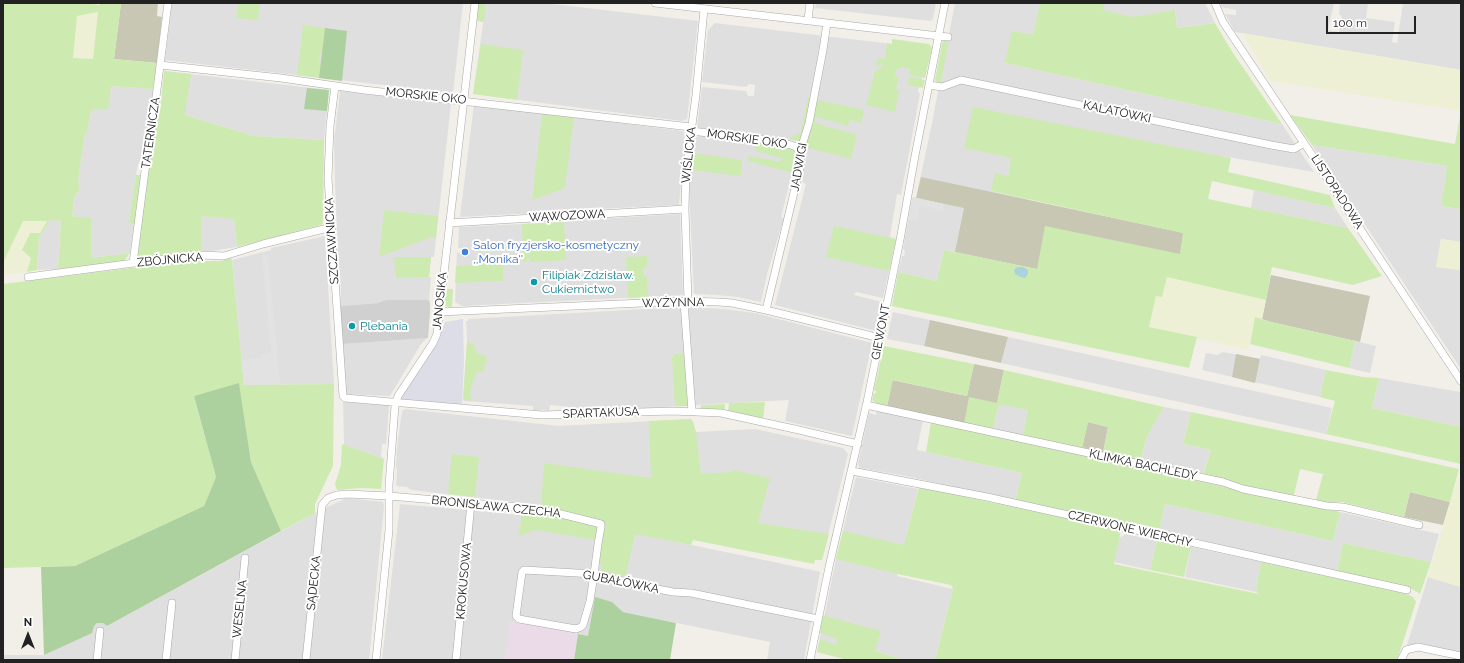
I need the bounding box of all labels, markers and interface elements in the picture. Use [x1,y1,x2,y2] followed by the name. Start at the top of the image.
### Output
[1328,8,1418,34] scale bar
[1333,16,1367,30] text: 100 m
[385,85,467,107] street label: MORSKIE OKO
[139,96,163,170] street label: TATERNICZA
[1082,98,1152,126] street label: KALATÓWKI
[679,126,699,184] street label: WIŚLICKA
[706,126,788,152] street label: MORSKIE OKO
[788,142,810,192] street label: JADWIGI
[1308,152,1366,232] street label: LISTOPADOWA
[322,197,342,285] street label: SZCZAWNICKA
[529,207,605,225] street label: WĄWOZOWA
[473,238,639,266] place label: Salon fryzjersko-kosmetyczny ,,Monika''
[460,247,470,257] marker: Salon fryzjersko-kosmetyczny ,,Monika''
[136,250,204,270] street label: ZBÓJNICKA
[542,268,634,296] place label: Filipiak Zdzisław. Cukiernictwo
[430,271,450,331] street label: JANOSIKA
[529,277,539,287] marker: Filipiak Zdzisław. Cukiernictwo
[642,295,704,311] street label: WYŻYNNA
[869,303,893,361] street label: GIEWONT
[360,319,408,333] place label: Plebania
[347,321,357,331] marker: Plebania
[562,404,640,422] street label: SPARTAKUSA
[1088,447,1198,483] street label: KLIMKA BACHLEDY
[431,493,561,521] street label: BRONISŁAWA CZECHA
[1066,508,1194,550] street label: CZERWONE WIERCHY
[453,542,475,620] street label: KROKUSOWA
[304,555,324,611] street label: SĄDECKA
[582,568,660,596] street label: GUBAŁÓWKA
[230,579,250,639] street label: WESELNA
[8,615,48,655] north arrow
[24,616,32,629] text: N

